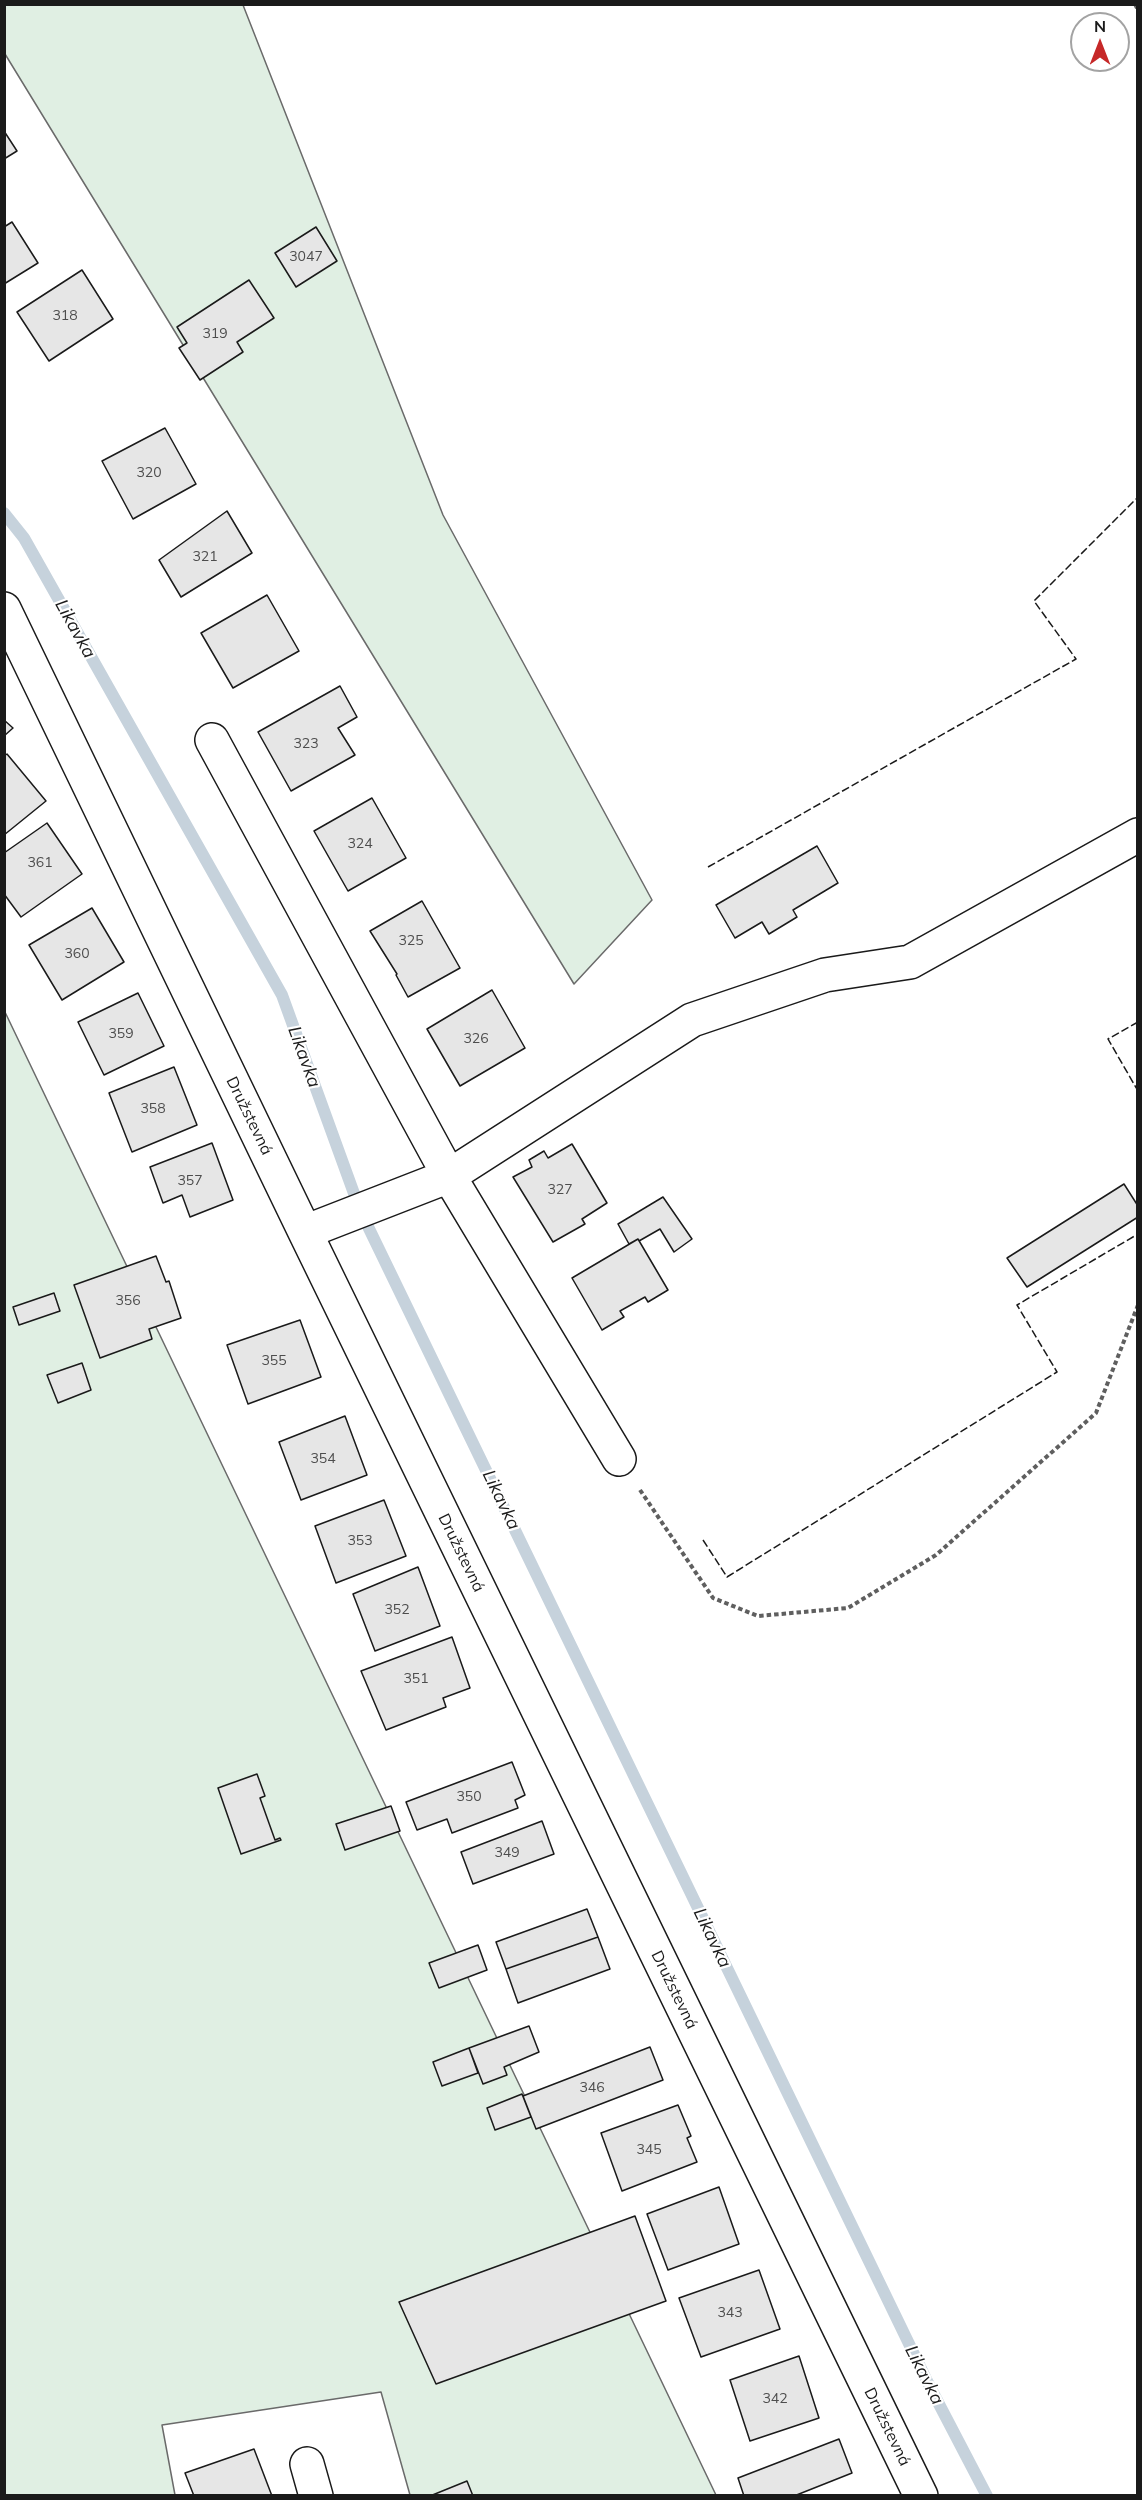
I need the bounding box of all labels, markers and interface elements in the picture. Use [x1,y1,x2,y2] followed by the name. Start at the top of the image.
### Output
[1070,12,1130,72] north arrow
[1094,16,1106,36] text: N
[289,249,323,265] house number: 3047
[52,308,78,324] house number: 318
[202,326,228,342] house number: 319
[136,465,162,481] house number: 320
[192,549,218,565] house number: 321
[50,596,100,662] water label: Likavka
[293,736,319,752] house number: 323
[347,836,373,852] house number: 324
[27,855,53,871] house number: 361
[398,933,424,949] house number: 325
[64,946,90,962] house number: 360
[283,1023,325,1091] water label: Likavka
[108,1026,134,1042] house number: 359
[463,1031,489,1047] house number: 326
[222,1074,276,1158] street label: Družstevná
[140,1101,166,1117] house number: 358
[177,1173,203,1189] house number: 357
[547,1182,573,1198] house number: 327
[115,1293,141,1309] house number: 356
[261,1353,287,1369] house number: 355
[310,1451,336,1467] house number: 354
[477,1467,525,1533] water label: Likavka
[434,1511,488,1595] street label: Družstevná
[347,1533,373,1549] house number: 353
[384,1602,410,1618] house number: 352
[403,1671,429,1687] house number: 351
[456,1789,482,1805] house number: 350
[494,1845,520,1861] house number: 349
[688,1905,736,1971] water label: Likavka
[647,1948,701,2032] street label: Družstevná
[579,2080,605,2096] house number: 346
[636,2142,662,2158] house number: 345
[717,2305,743,2321] house number: 343
[900,2342,948,2408] water label: Likavka
[860,2385,914,2469] street label: Družstevná
[762,2391,788,2407] house number: 342

